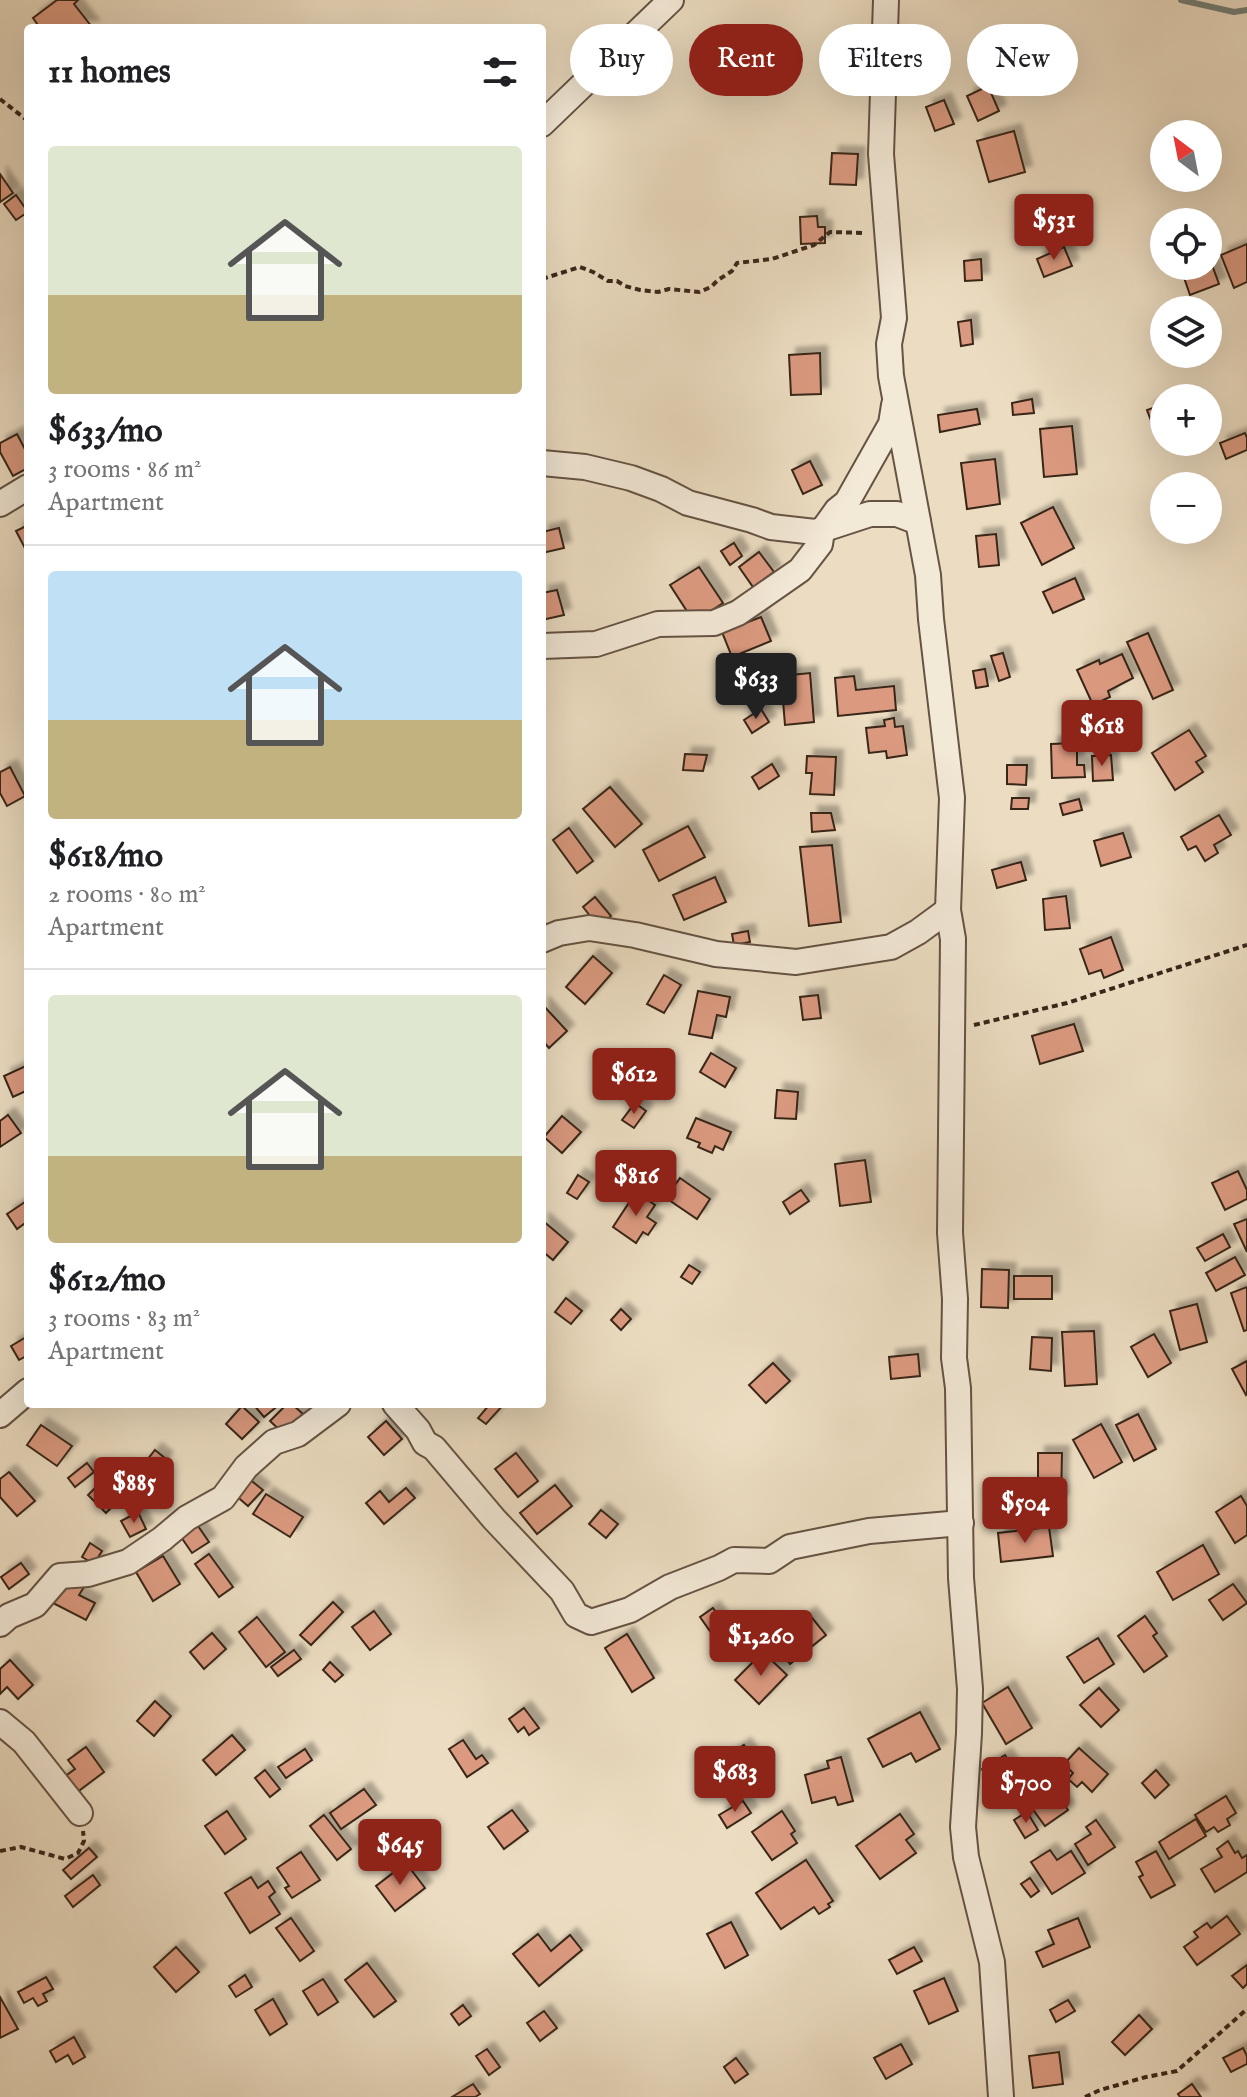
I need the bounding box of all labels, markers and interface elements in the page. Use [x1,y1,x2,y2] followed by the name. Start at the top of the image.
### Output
[570,24,673,96] chip: Buy
[689,24,803,96] chip: Rent
[819,24,951,96] chip: Filters
[967,24,1078,96] chip: New
[478,50,522,94] icon: filters
[48,51,171,94] text: 11 homes
[1150,120,1222,192] north arrow
[1150,120,1222,544] map controls
[1007,194,1101,262] pin: $531
[213,198,357,342] icon: home
[1032,203,1076,236] text: $531
[1150,208,1222,280] button: locate
[1150,296,1222,368] button: layers
[1150,384,1222,456] button: +
[48,410,163,453] text: $633/mo
[48,453,201,486] text: 3 rooms · 86 m²
[1150,472,1222,544] button: −
[48,486,164,519] text: Apartment
[213,623,357,767] icon: home
[709,653,803,721] pin: $633
[734,662,778,695] text: $633
[1055,700,1149,768] pin: $618
[1079,709,1125,742] text: $618
[48,835,163,878] text: $618/mo
[48,878,206,911] text: 2 rooms · 80 m²
[48,911,164,944] text: Apartment
[213,1047,357,1191] icon: home
[587,1048,681,1116] pin: $612
[610,1057,658,1090] text: $612
[589,1150,683,1218] pin: $816
[613,1159,659,1192] text: $816
[48,1259,166,1302] text: $612/mo
[48,1302,200,1335] text: 3 rooms · 83 m²
[48,1335,164,1368] text: Apartment
[87,1457,181,1525] pin: $885
[112,1466,156,1499] text: $885
[978,1477,1072,1545] pin: $504
[1000,1486,1050,1519] text: $504
[696,1610,826,1678] pin: $1,260
[728,1619,794,1652] text: $1,260
[688,1746,782,1814] pin: $683
[712,1755,758,1788] text: $683
[979,1757,1073,1825] pin: $700
[1000,1766,1052,1799] text: $700
[353,1819,447,1887] pin: $645
[376,1828,424,1861] text: $645

